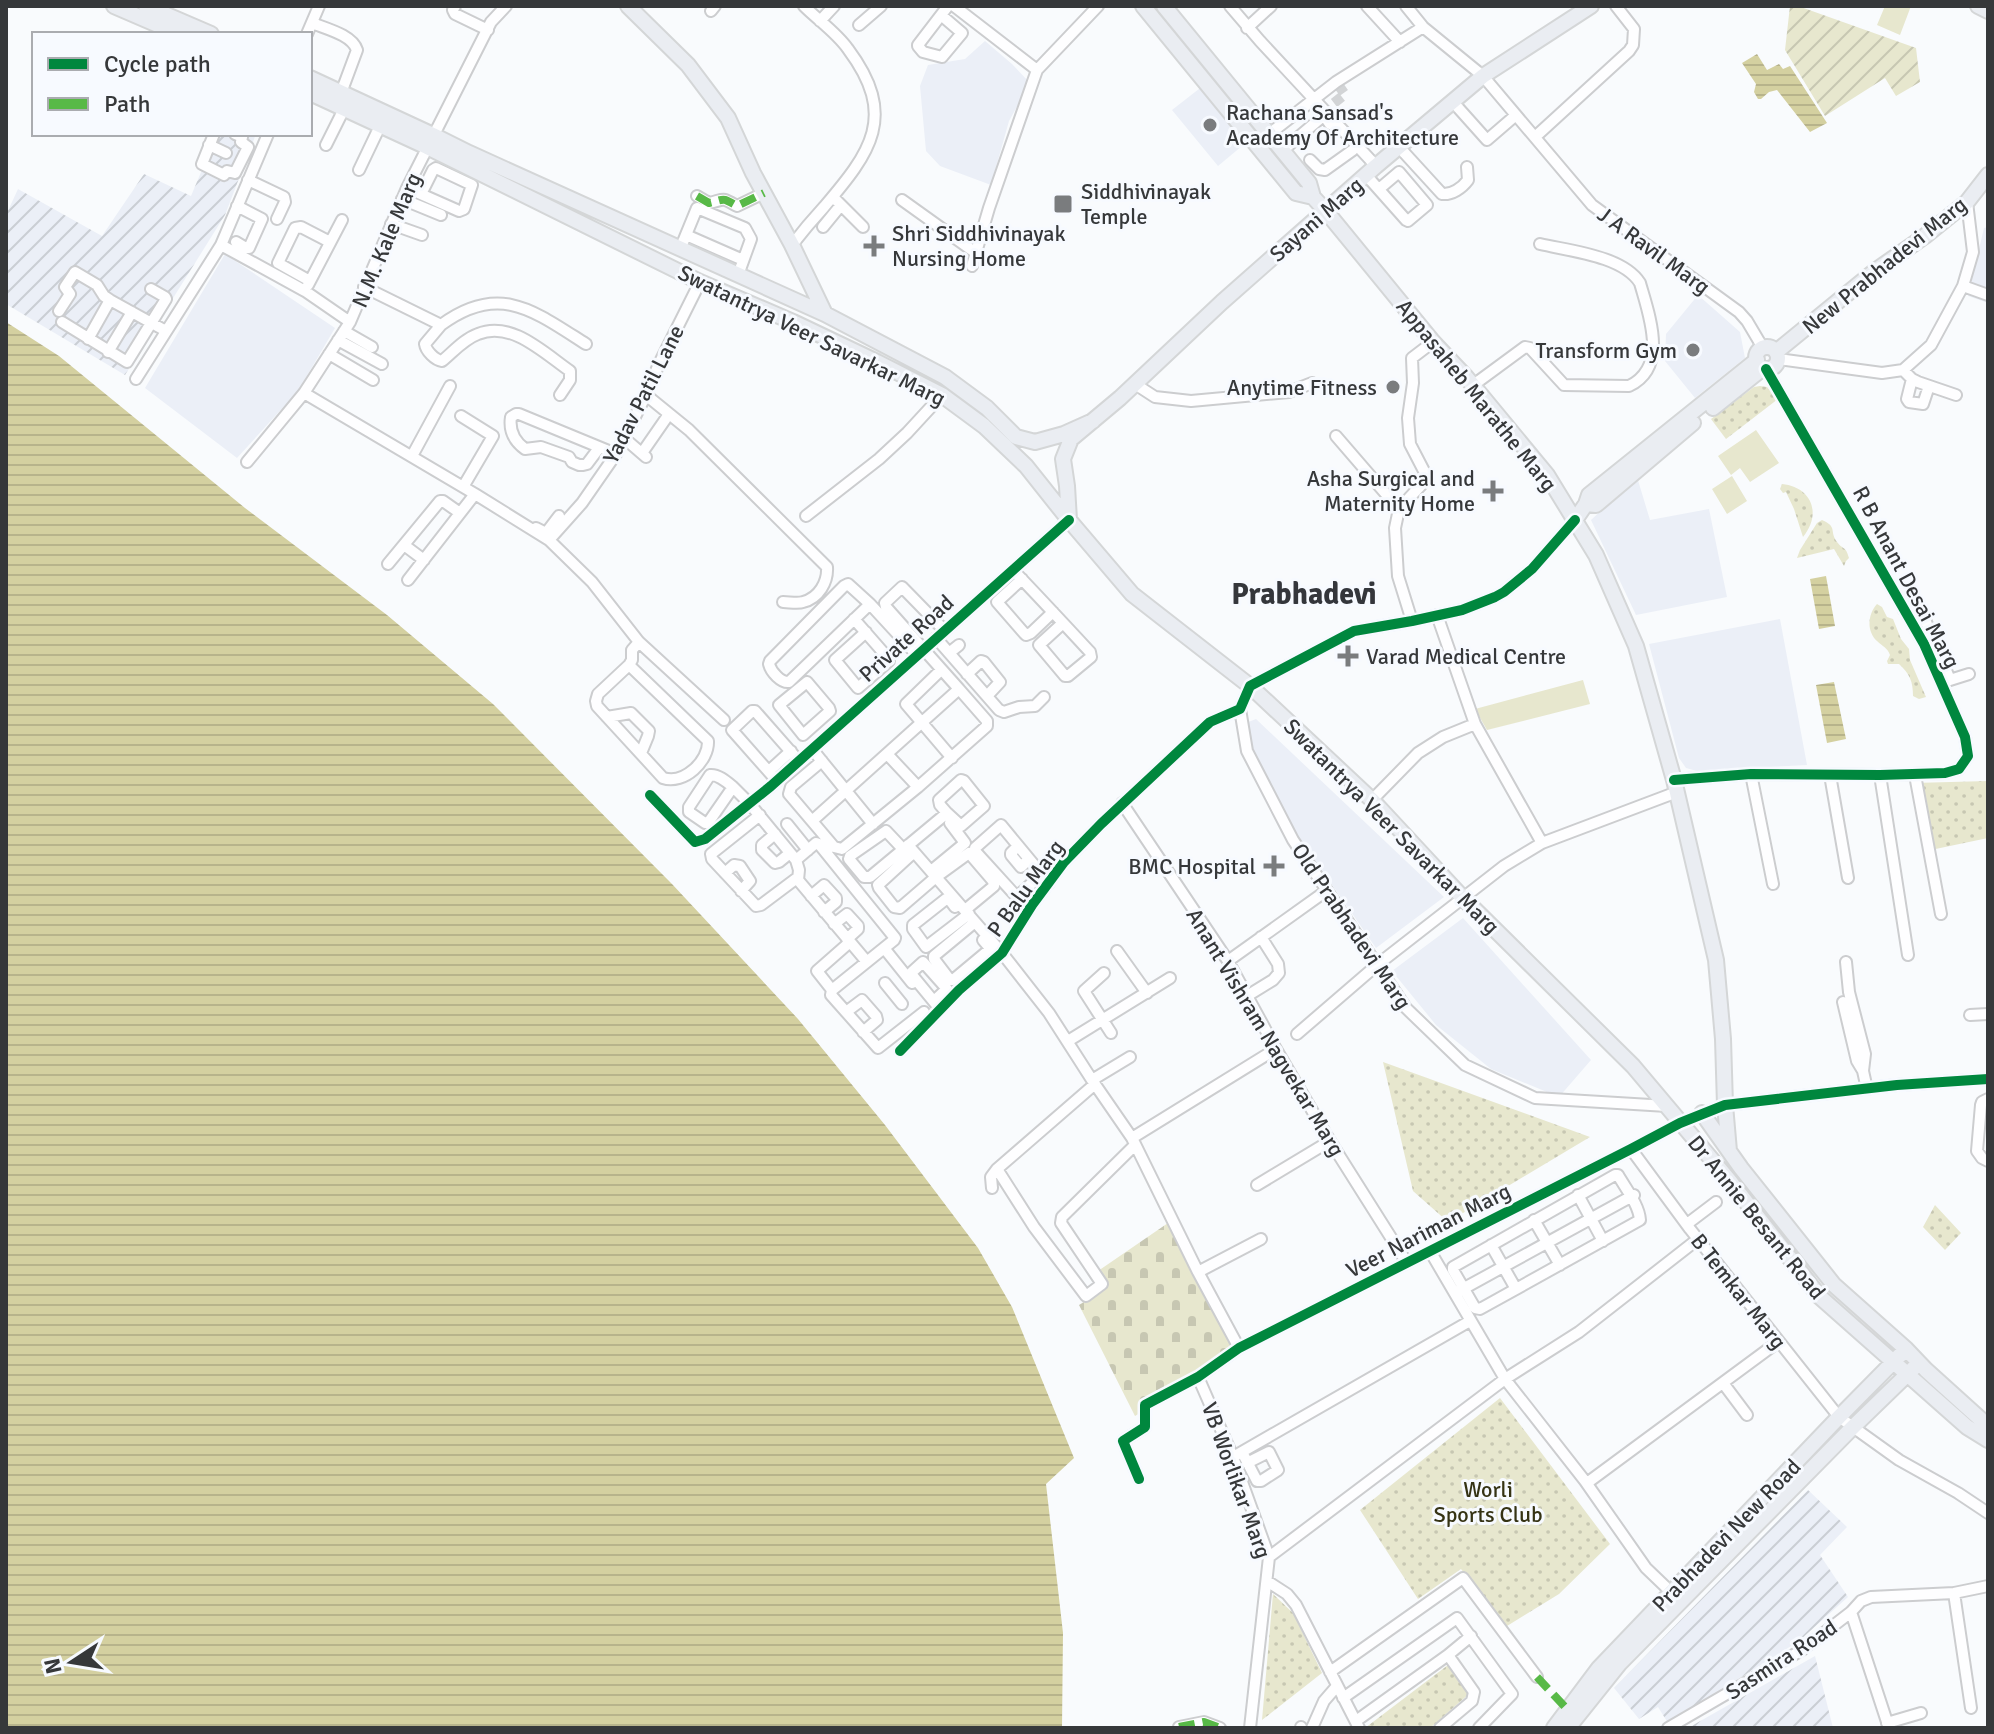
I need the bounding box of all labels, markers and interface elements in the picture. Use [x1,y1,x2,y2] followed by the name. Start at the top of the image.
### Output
[32,32,312,136] legend
[104,49,211,79] text: Cycle path
[104,89,150,119] text: Path
[1226,99,1459,151] place label: Rachana Sansad's Academy Of Architecture
[1201,116,1219,134] marker: Rachana Sansad's Academy Of Architecture
[346,169,427,312] street label: N.M. Kale Marg
[1264,171,1369,267] street label: Sayani Marg
[1081,178,1211,230] place label: Siddhivinayak Temple
[1797,191,1972,340] street label: New Prabhadevi Marg
[1052,193,1074,215] marker: Siddhivinayak Temple
[1592,201,1715,300] street label: J A Ravil Marg
[892,220,1065,272] place label: Shri Siddhivinayak Nursing Home
[863,235,885,257] marker: Shri Siddhivinayak Nursing Home
[674,259,950,412] street label: Swatantrya Veer Savarkar Marg
[1391,294,1563,497] street label: Appasaheb Marathe Marg
[597,320,690,468] street label: Yadav Patil Lane
[1536,337,1677,364] place label: Transform Gym
[1684,341,1702,359] marker: Transform Gym
[1227,374,1377,401] place label: Anytime Fitness
[1384,378,1402,396] marker: Anytime Fitness
[1307,465,1475,517] place label: Asha Surgical and Maternity Home
[1482,480,1504,502] marker: Asha Surgical and Maternity Home
[1847,481,1966,673] street label: R B Anant Desai Marg
[1231,576,1377,613] district label: Prabhadevi
[854,589,959,688] street label: Private Road
[1366,643,1566,670] place label: Varad Medical Centre
[1337,645,1359,667] marker: Varad Medical Centre
[1278,713,1505,940] street label: Swatantrya Veer Savarkar Marg
[981,835,1070,942] street label: P Balu Marg
[1286,838,1417,1014] street label: Old Prabhadevi Marg
[1128,853,1256,880] place label: BMC Hospital
[1263,855,1285,877] marker: BMC Hospital
[1181,903,1350,1161] street label: Anant Vishram Nagvekar Marg
[1682,1130,1831,1305] street label: Dr Annie Besant Road
[1341,1177,1515,1284] street label: Veer Nariman Marg
[1685,1228,1792,1354] street label: B Temkar Marg
[1196,1398,1277,1562] street label: VB Worlikar Marg
[1646,1453,1806,1618] street label: Prabhadevi New Road
[1433,1476,1543,1528] park label: Worli Sports Club
[1720,1613,1842,1705] street label: Sasmira Road
[32,1622,112,1702] north arrow
[38,1656,68,1676] text: N

